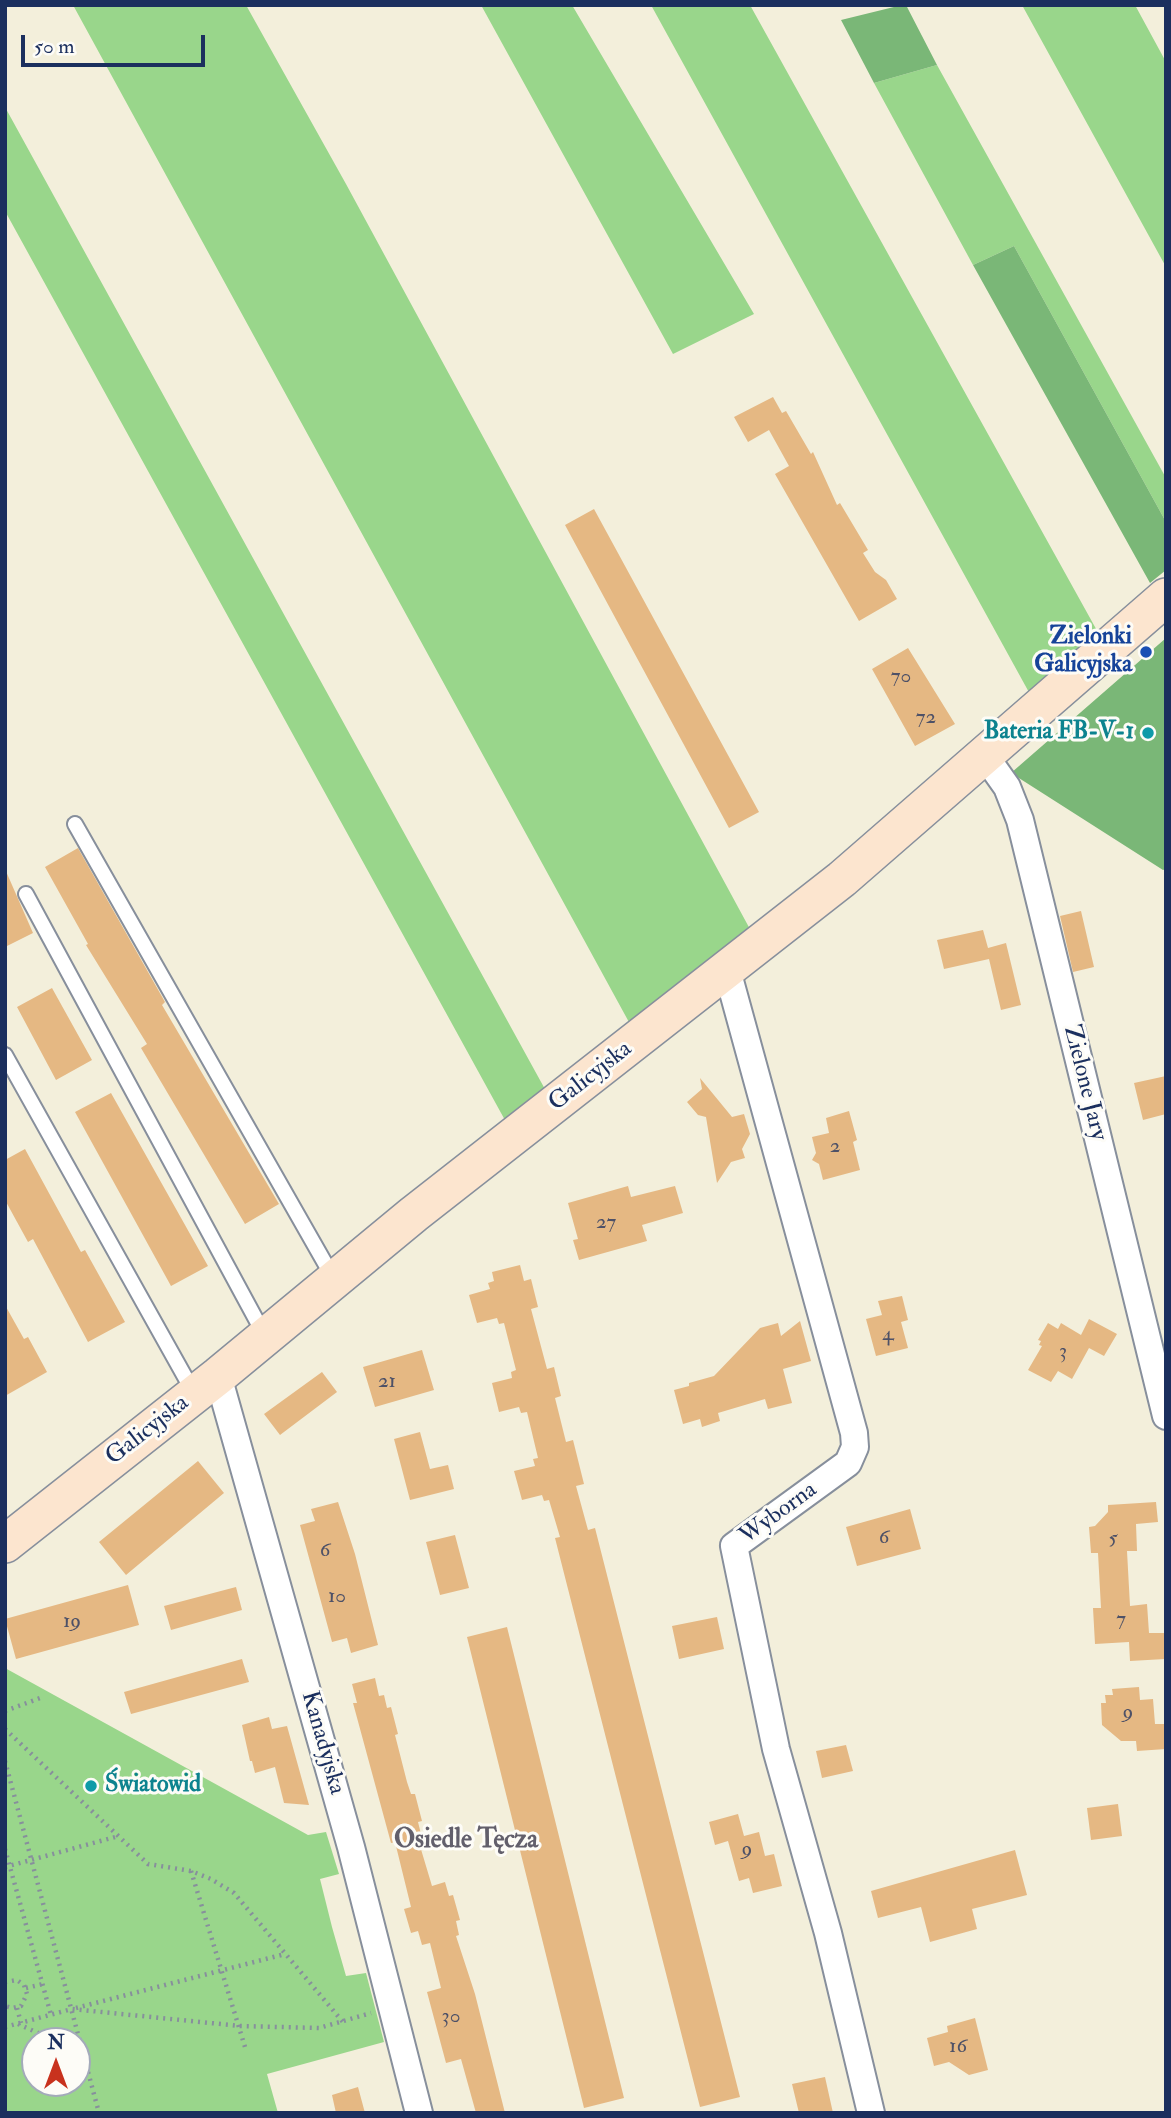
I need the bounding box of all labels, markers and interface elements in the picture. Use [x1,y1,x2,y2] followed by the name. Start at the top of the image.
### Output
[24,21,208,65] scale bar
[34,33,75,60] text: 50 m
[1034,624,1132,680] place label: Zielonki Galicyjska
[1138,644,1154,660] marker: Zielonki Galicyjska
[891,664,911,690] house number: 70
[916,705,936,731] house number: 72
[984,719,1134,747] place label: Bateria FB-V-1
[1140,725,1156,741] marker: Bateria FB-V-1
[1056,1022,1112,1144] street label: Zielone Jary
[544,1036,638,1118] street label: Galicyjska
[830,1134,840,1160] house number: 2
[596,1210,616,1236] house number: 27
[882,1322,894,1348] house number: 4
[1059,1339,1067,1365] house number: 3
[378,1369,396,1395] house number: 21
[101,1390,195,1472] street label: Galicyjska
[735,1476,823,1552] street label: Wyborna
[879,1525,889,1551] house number: 6
[1108,1526,1118,1552] house number: 5
[320,1538,330,1564] house number: 6
[328,1584,346,1610] house number: 10
[1116,1607,1126,1633] house number: 7
[63,1609,81,1635] house number: 19
[294,1688,350,1798] street label: Kanadyjska
[1123,1700,1133,1726] house number: 9
[105,1772,201,1800] place label: Światowid
[83,1778,99,1794] marker: Światowid
[394,1825,538,1857] district label: Osiedle Tęcza
[742,1837,752,1863] house number: 9
[442,2004,460,2030] house number: 30
[21,2027,91,2097] north arrow
[47,2031,65,2055] text: N
[949,2034,967,2060] house number: 16

